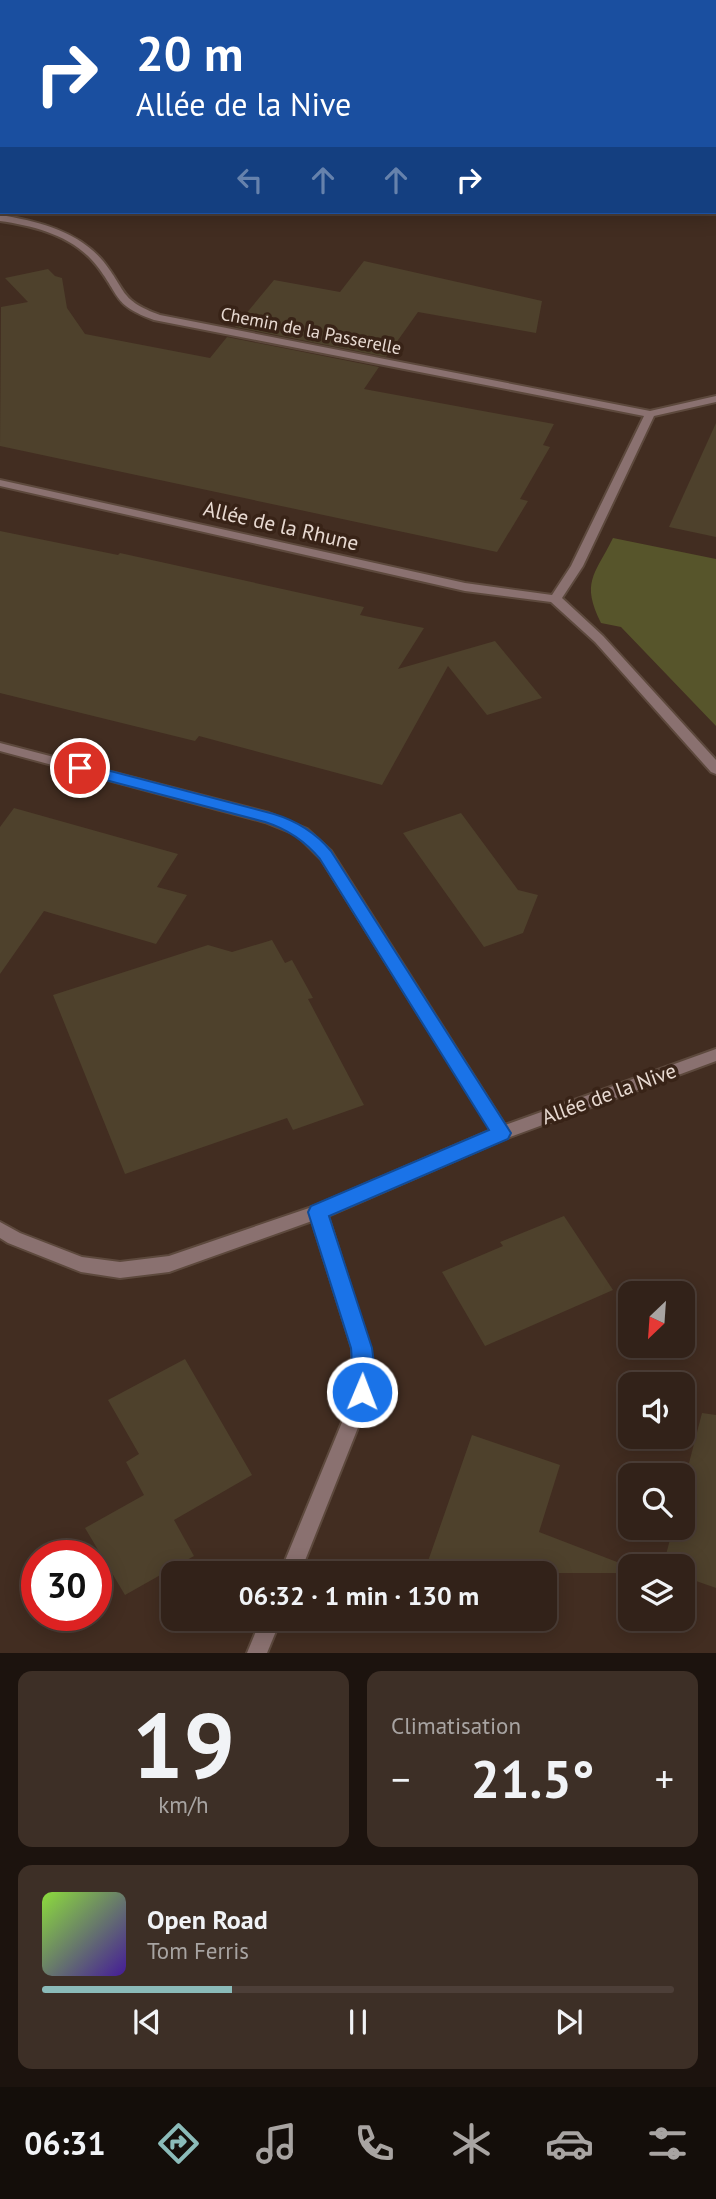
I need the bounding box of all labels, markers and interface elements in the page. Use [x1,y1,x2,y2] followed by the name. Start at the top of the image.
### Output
[136,21,243,85] text: 20 m
[21,28,112,119] icon: right
[136,83,351,125] text: Allée de la Nive
[231,161,269,199] icon: left
[304,161,342,199] icon: ahead
[377,161,415,199] icon: ahead
[450,161,488,199] icon: right
[219,302,403,359] street label: Chemin de la Passerelle
[201,495,361,556] street label: Allée de la Rhune
[50,738,110,798] pin
[61,749,99,787] icon: arrive
[538,1057,680,1130] street label: Allée de la Nive
[618,1281,695,1358] north arrow
[618,1281,695,1631] map controls
[325,1355,399,1429] position arrow
[618,1372,695,1449] button: sound
[618,1463,695,1540] button: search
[21,1540,112,1631] speed limit sign: 30
[618,1554,695,1631] button: layers
[239,1579,479,1612] text: 06:32 · 1 min · 130 m
[132,1685,235,1803] text: 19
[391,1711,521,1740] text: Climatisation
[471,1745,594,1812] text: 21.5°
[391,1754,410,1803] text: −
[655,1754,674,1803] text: +
[158,1790,209,1819] text: km/h
[147,1903,268,1936] text: Open Road
[147,1936,249,1965] text: Tom Ferris
[128,2003,166,2041] icon: previous
[339,2003,377,2041] icon: pause
[550,2003,588,2041] icon: next
[154,2119,203,2168] icon: directions
[252,2119,301,2168] icon: music
[350,2119,399,2168] icon: phone
[447,2119,496,2168] icon: climate
[545,2119,594,2168] icon: car
[643,2119,692,2168] icon: filters
[24,2122,106,2164] text: 06:31

